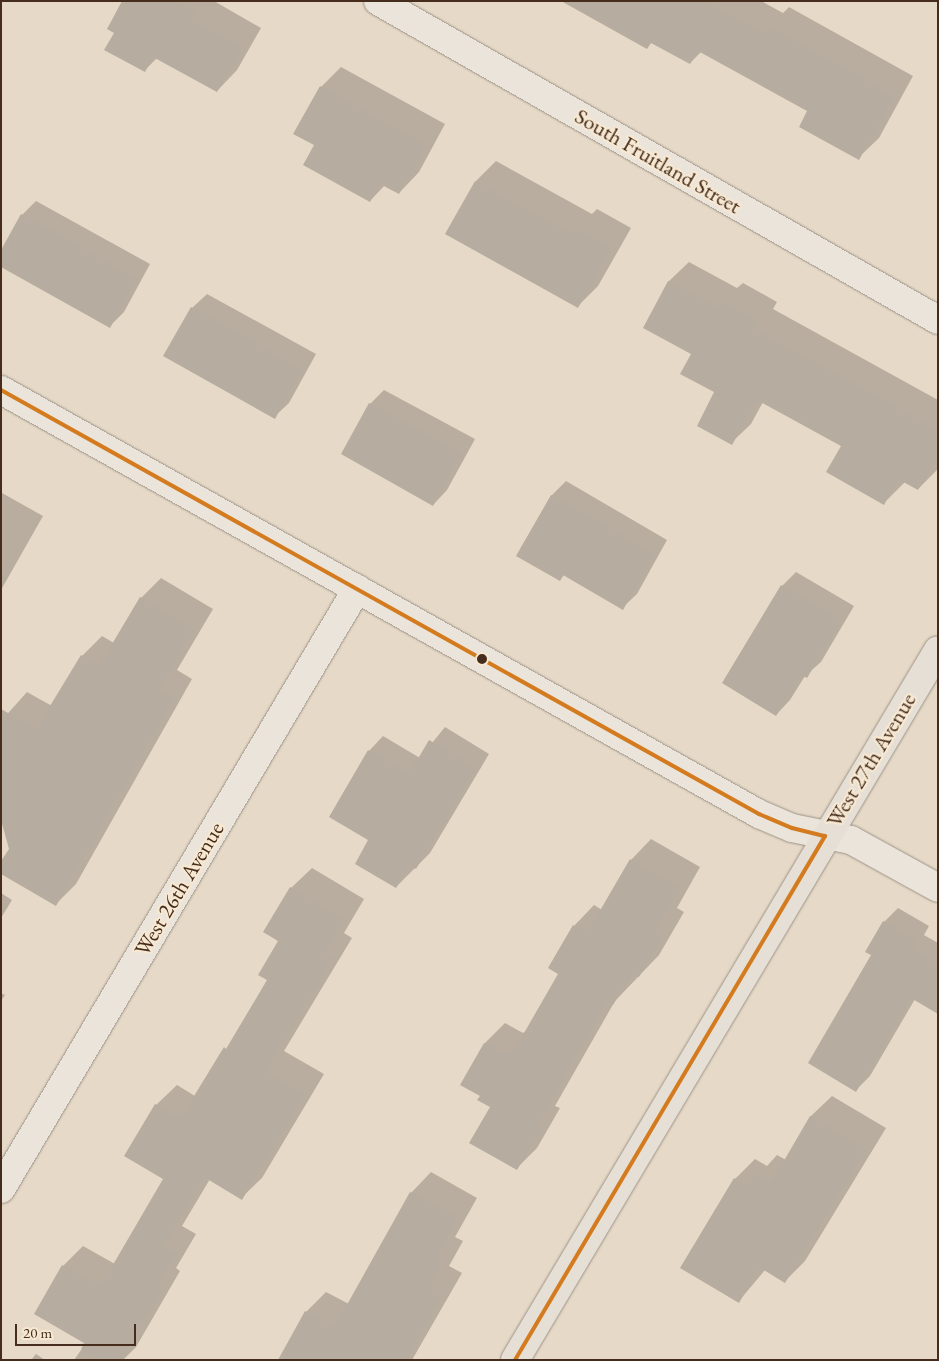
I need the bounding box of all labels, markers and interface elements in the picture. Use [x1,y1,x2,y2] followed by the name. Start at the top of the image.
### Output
[570,103,746,219] street label: South Fruitland Street
[477,654,487,664] unlabelled marker
[821,688,921,832] street label: West 27th Avenue
[129,817,229,961] street label: West 26th Avenue
[18,1314,139,1346] scale bar
[23,1323,52,1342] text: 20 m

